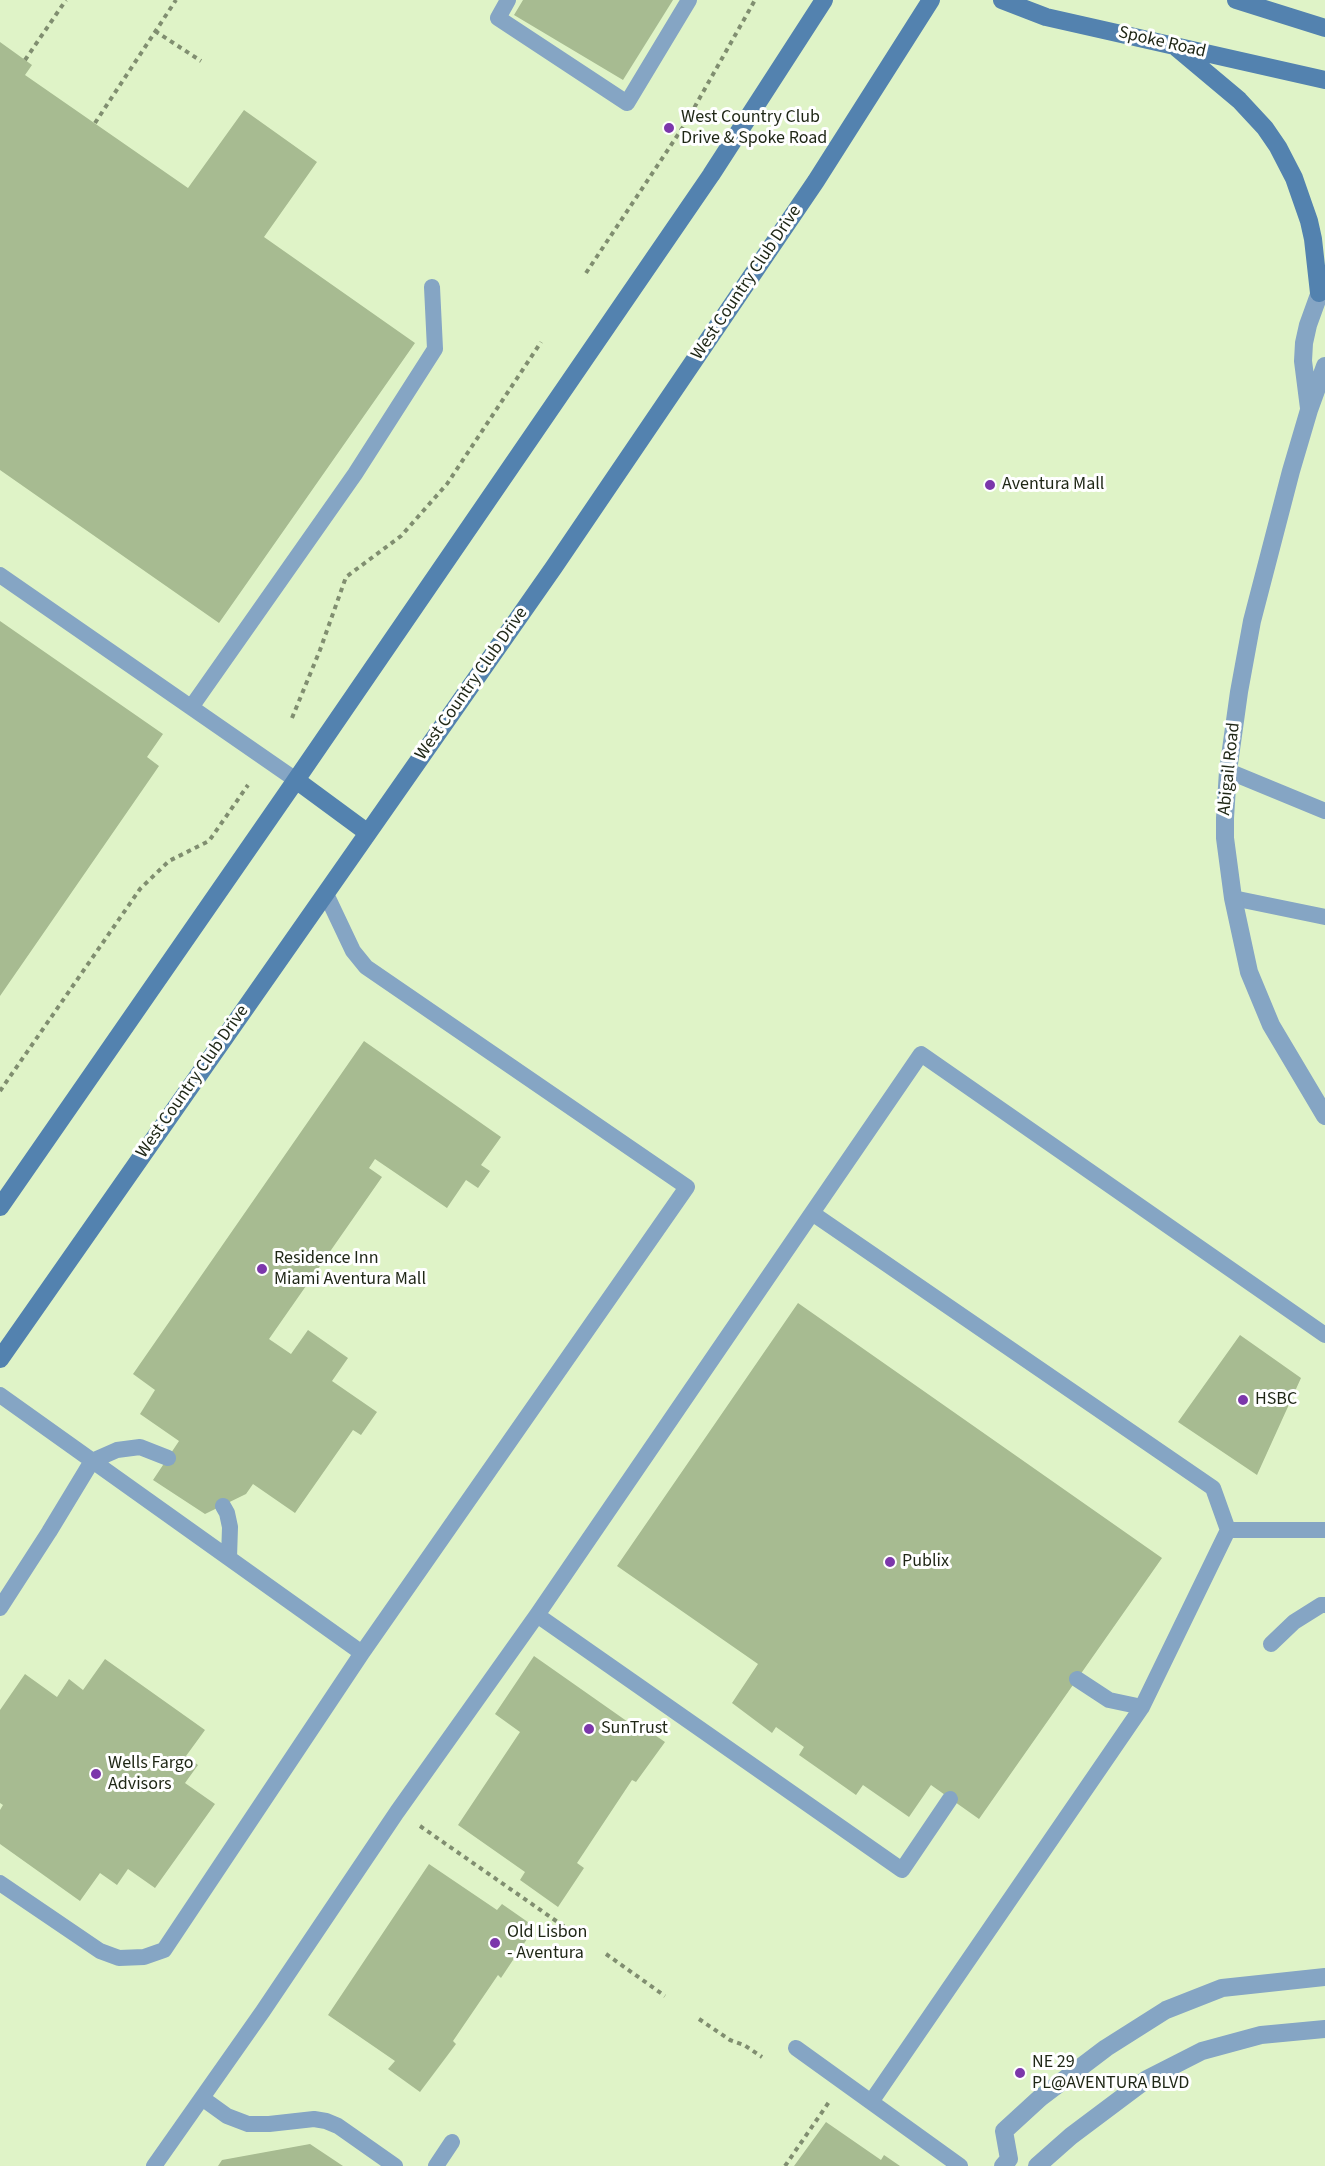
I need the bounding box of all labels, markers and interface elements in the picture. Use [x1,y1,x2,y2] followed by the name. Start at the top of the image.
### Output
[1116,22,1208,64] street label: Spoke Road
[681,107,827,150] place label: West Country Club Drive & Spoke Road
[662,121,676,135] marker: West Country Club Drive & Spoke Road
[687,202,807,364] street label: West Country Club Drive
[1002,474,1104,496] place label: Aventura Mall
[983,478,997,492] marker: Aventura Mall
[411,603,533,765] street label: West Country Club Drive
[1214,721,1246,817] street label: Abigail Road
[132,1001,254,1163] street label: West Country Club Drive
[274,1248,426,1290] place label: Residence Inn Miami Aventura Mall
[255,1262,269,1276] marker: Residence Inn Miami Aventura Mall
[1255,1389,1297,1411] place label: HSBC
[1236,1393,1250,1407] marker: HSBC
[902,1551,949,1573] place label: Publix
[883,1555,897,1569] marker: Publix
[601,1718,668,1740] place label: SunTrust
[582,1722,596,1736] marker: SunTrust
[108,1753,193,1796] place label: Wells Fargo Advisors
[89,1767,103,1781] marker: Wells Fargo Advisors
[507,1922,587,1964] place label: Old Lisbon - Aventura
[488,1936,502,1950] marker: Old Lisbon - Aventura
[1032,2052,1189,2094] place label: NE 29 PL@AVENTURA BLVD
[1013,2066,1027,2080] marker: NE 29 PL@AVENTURA BLVD

